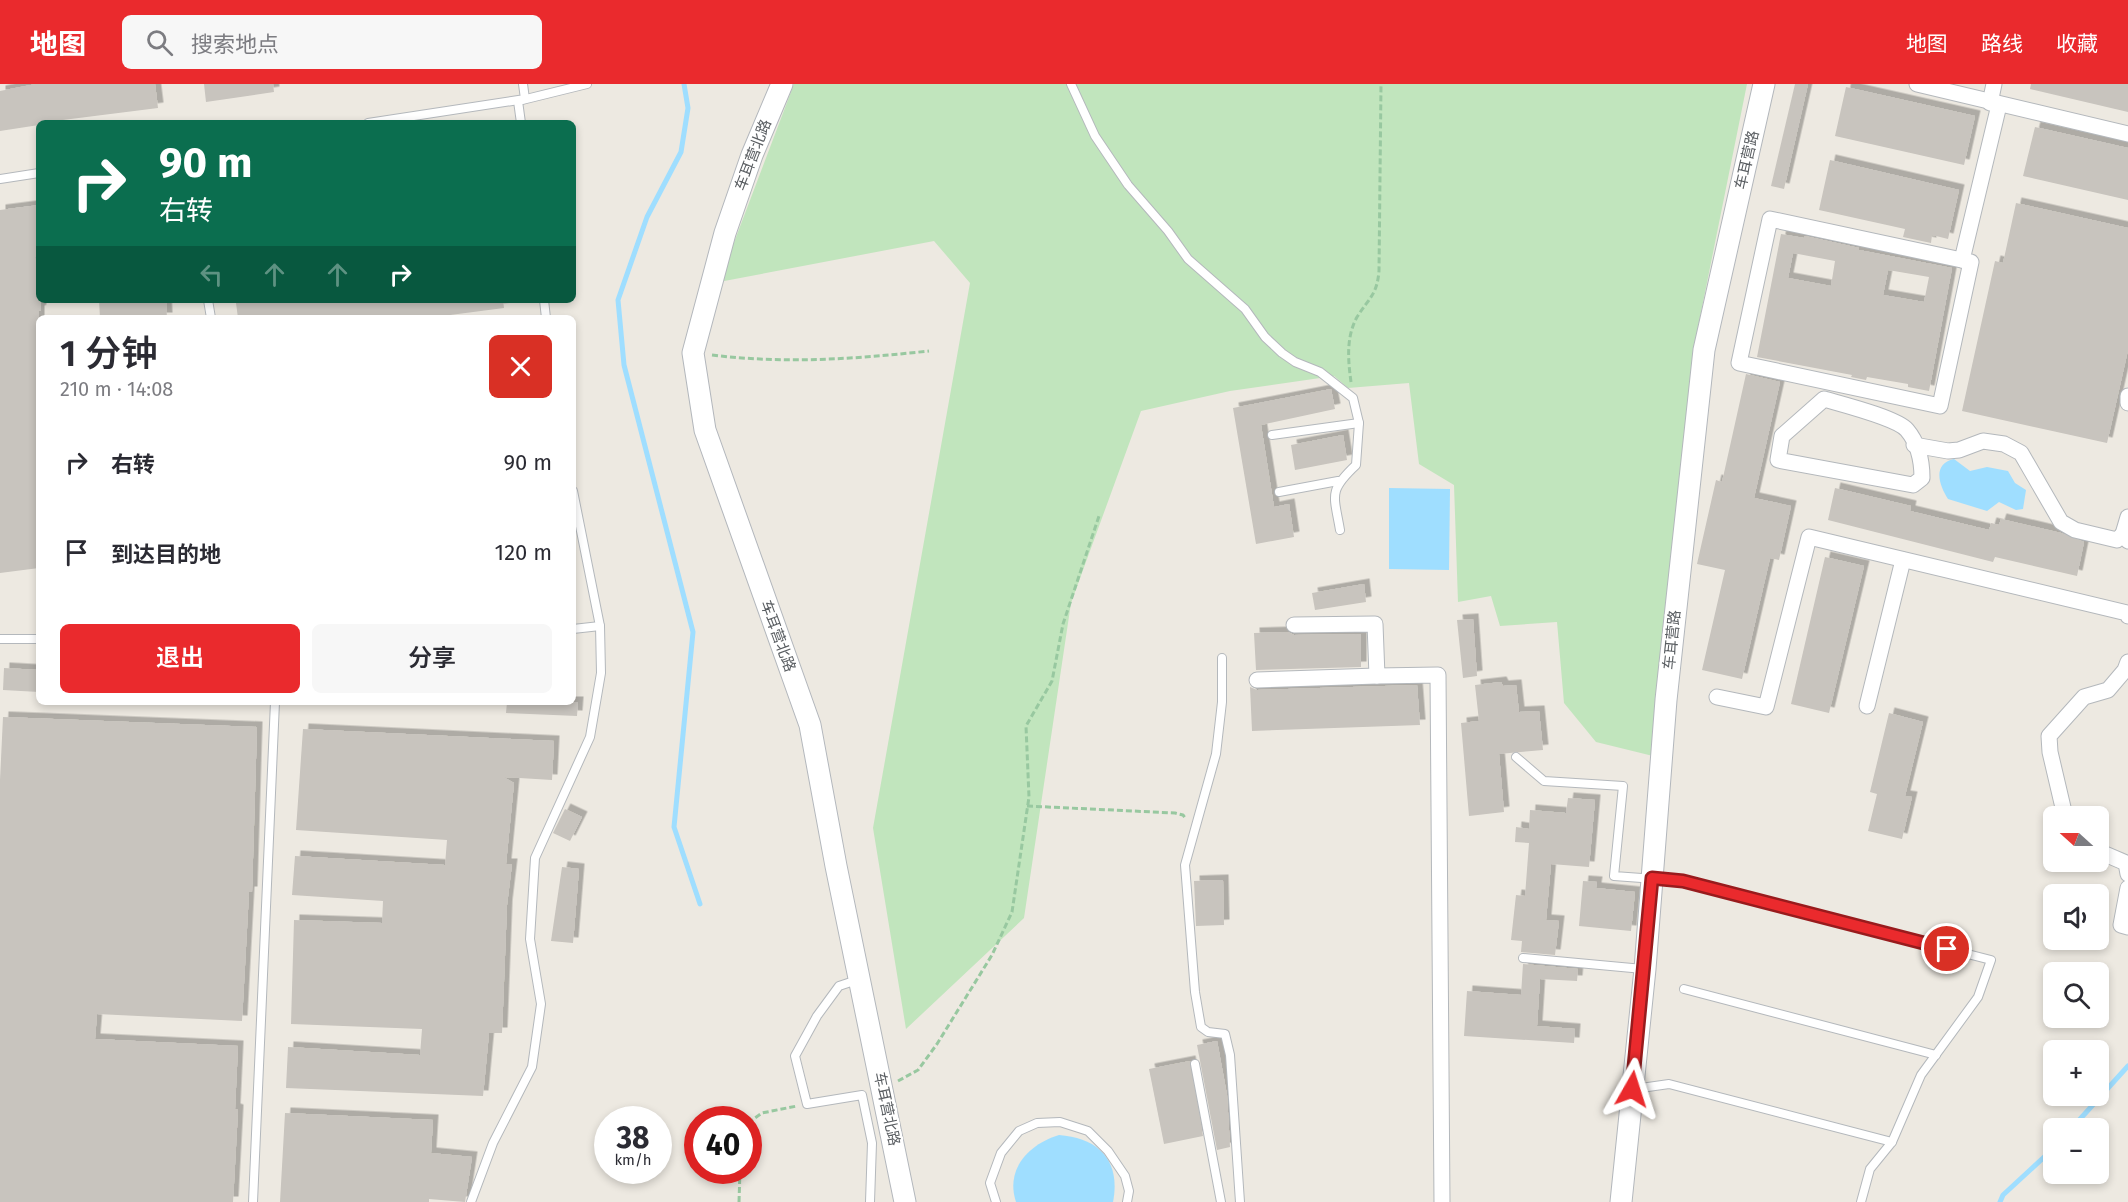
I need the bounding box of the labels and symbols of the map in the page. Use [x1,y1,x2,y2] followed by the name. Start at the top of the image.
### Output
[731,117,775,193] street label: 车耳营北路
[1731,129,1763,191] street label: 车耳营路
[757,598,799,674] street label: 车耳营北路
[1660,609,1684,671] street label: 车耳营路
[2043,806,2109,872] north arrow
[1921,923,1972,974] pin
[1600,1057,1664,1121] position arrow
[870,1070,904,1148] street label: 车耳营北路
[684,1106,762,1184] speed limit sign: 40

